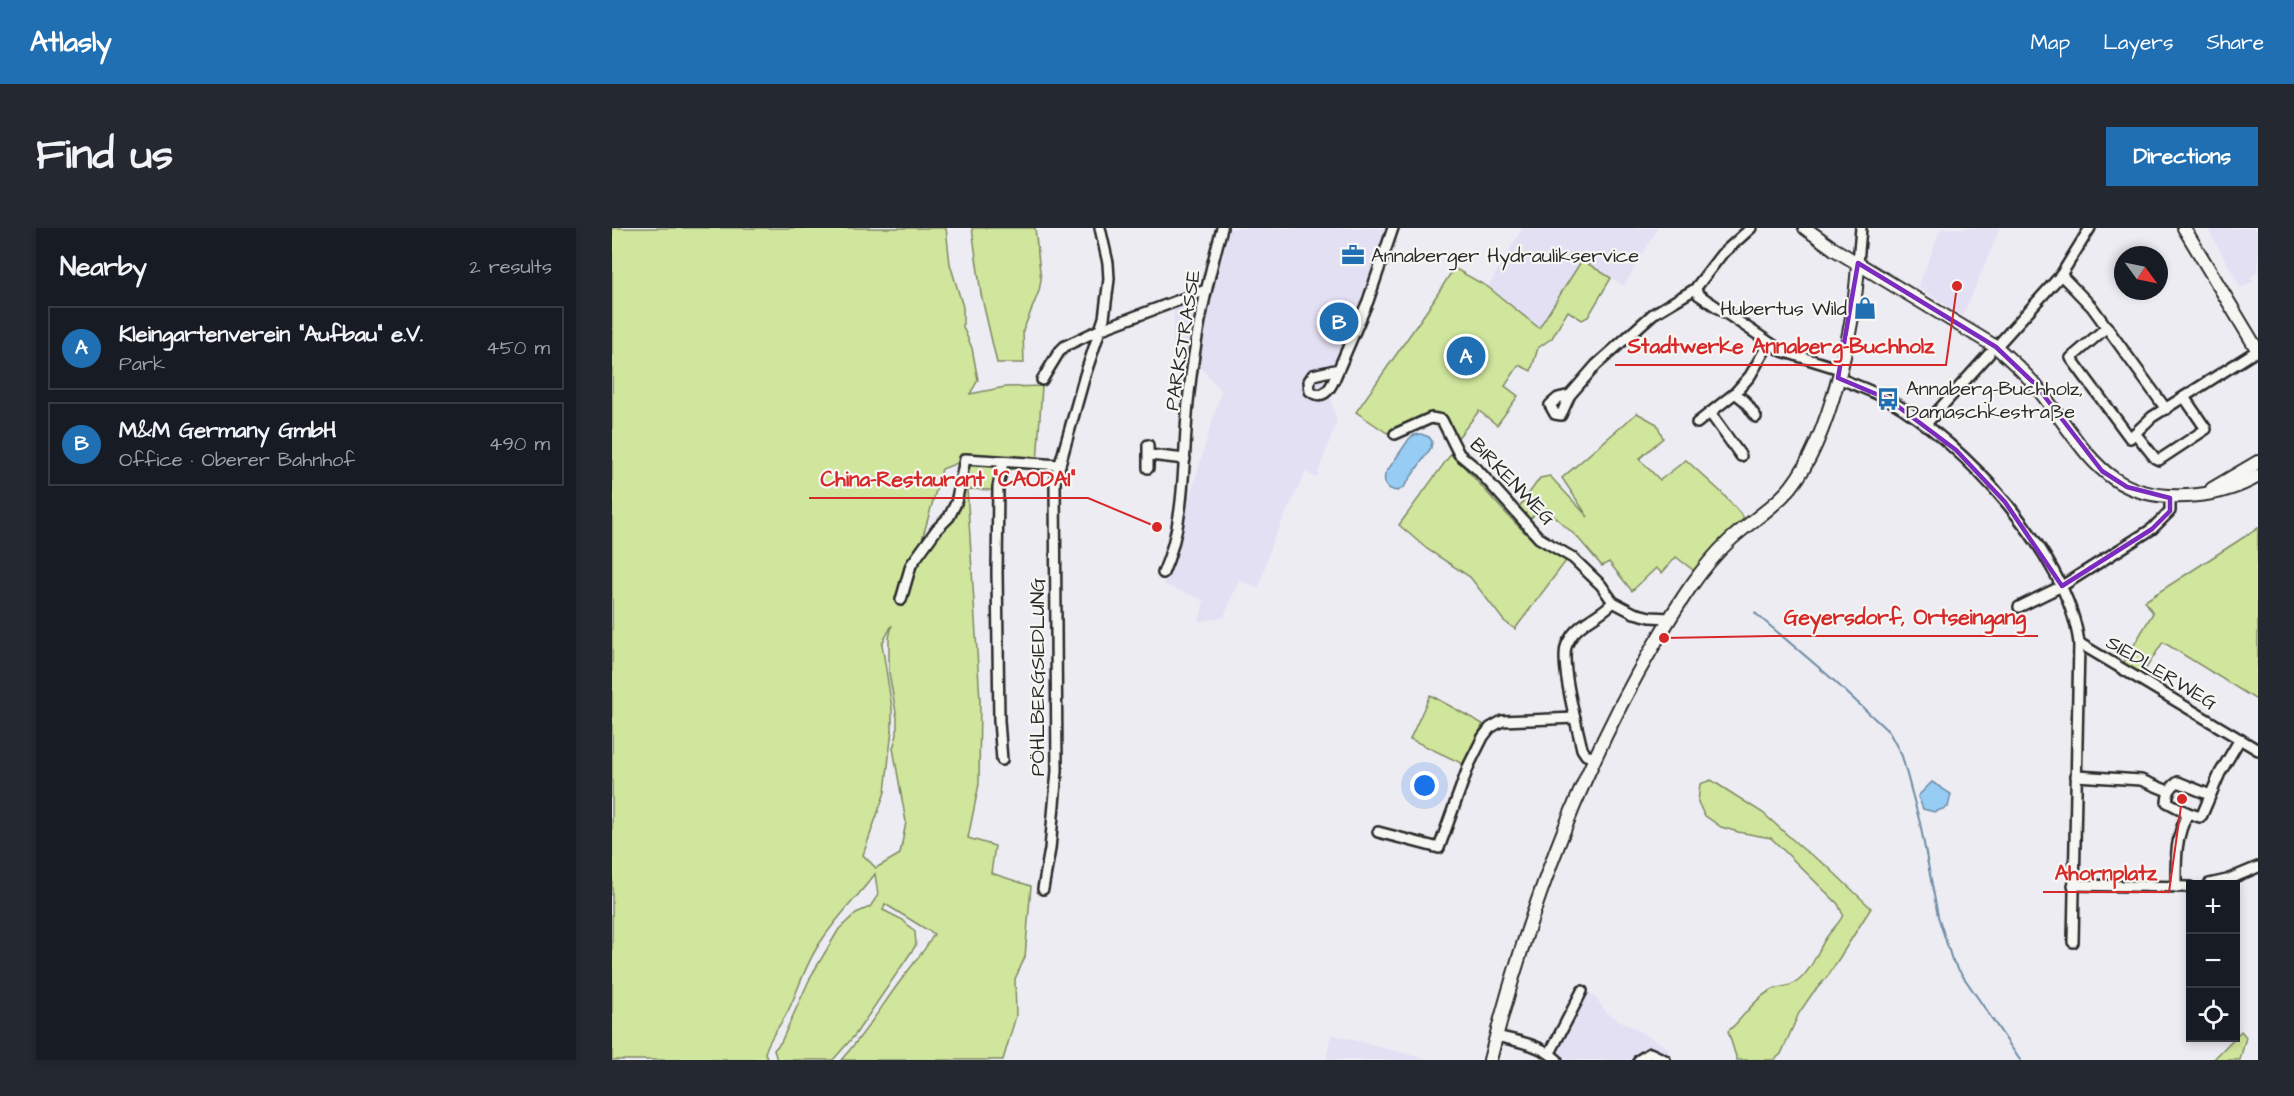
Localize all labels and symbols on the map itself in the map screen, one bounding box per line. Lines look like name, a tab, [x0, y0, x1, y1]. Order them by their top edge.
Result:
office icon: Annaberger Hydraulikservice	[1340, 242, 1366, 268]
place label: Annaberger Hydraulikservice	[1371, 242, 1639, 271]
north arrow	[2114, 246, 2168, 300]
street label: PARKSTRASSE	[1158, 268, 1208, 412]
place label: Hubertus Wild	[1720, 295, 1847, 323]
shop icon: Hubertus Wild	[1852, 295, 1878, 321]
pin: B	[1320, 300, 1358, 344]
callout: Stadtwerke Annaberg-Buchholz	[1615, 326, 1946, 365]
text: Stadtwerke Annaberg-Buchholz	[1627, 332, 1935, 363]
pin: A	[1446, 334, 1486, 378]
place label: Annaberg-Buchholz, Damaschkestraße	[1906, 375, 2083, 426]
bus stop icon: Annaberg-Buchholz, Damaschkestraße	[1875, 386, 1901, 412]
street label: BIRKENWEG	[1463, 432, 1562, 532]
callout: China-Restaurant "CAODAI"	[809, 459, 1088, 498]
text: China-Restaurant "CAODAI"	[820, 465, 1076, 494]
street label: PÖHLBERGSIEDLUNG	[1024, 578, 1052, 776]
callout: Geyersdorf, Ortseingang	[1772, 597, 2038, 636]
text: Geyersdorf, Ortseingang	[1784, 603, 2026, 635]
street label: SIEDLERWEG	[2101, 629, 2222, 717]
your location	[1410, 771, 1439, 800]
callout: Ahornplatz	[2043, 853, 2169, 892]
text: Ahornplatz	[2055, 859, 2158, 889]

